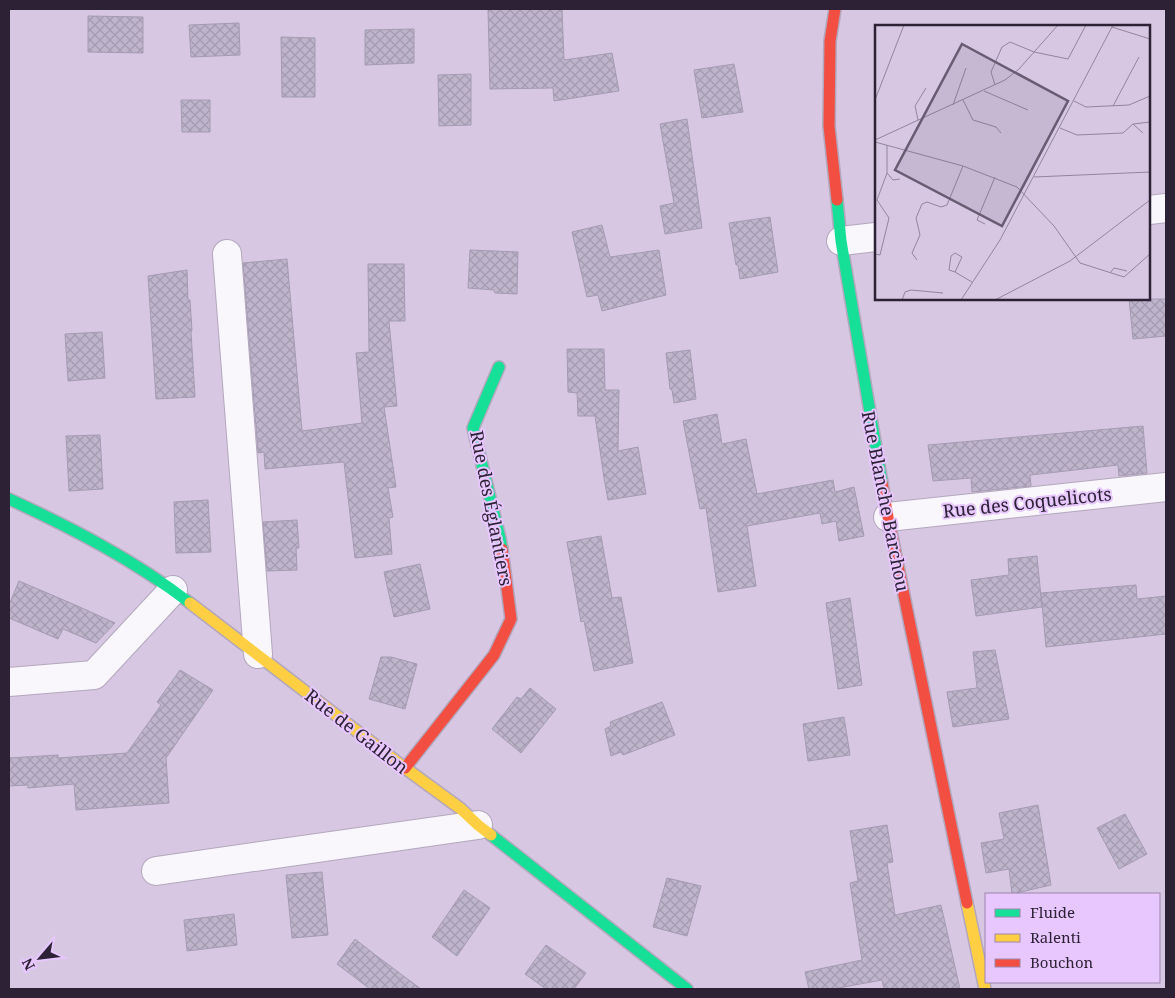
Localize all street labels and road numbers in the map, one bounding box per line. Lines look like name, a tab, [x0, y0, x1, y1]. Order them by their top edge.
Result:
street label: Rue Blanche Barchou	[857, 409, 915, 594]
street label: Rue des Églantiers	[465, 428, 519, 588]
street label: Rue des Coquelicots	[941, 481, 1113, 523]
street label: Rue de Gaillon	[300, 683, 414, 779]

